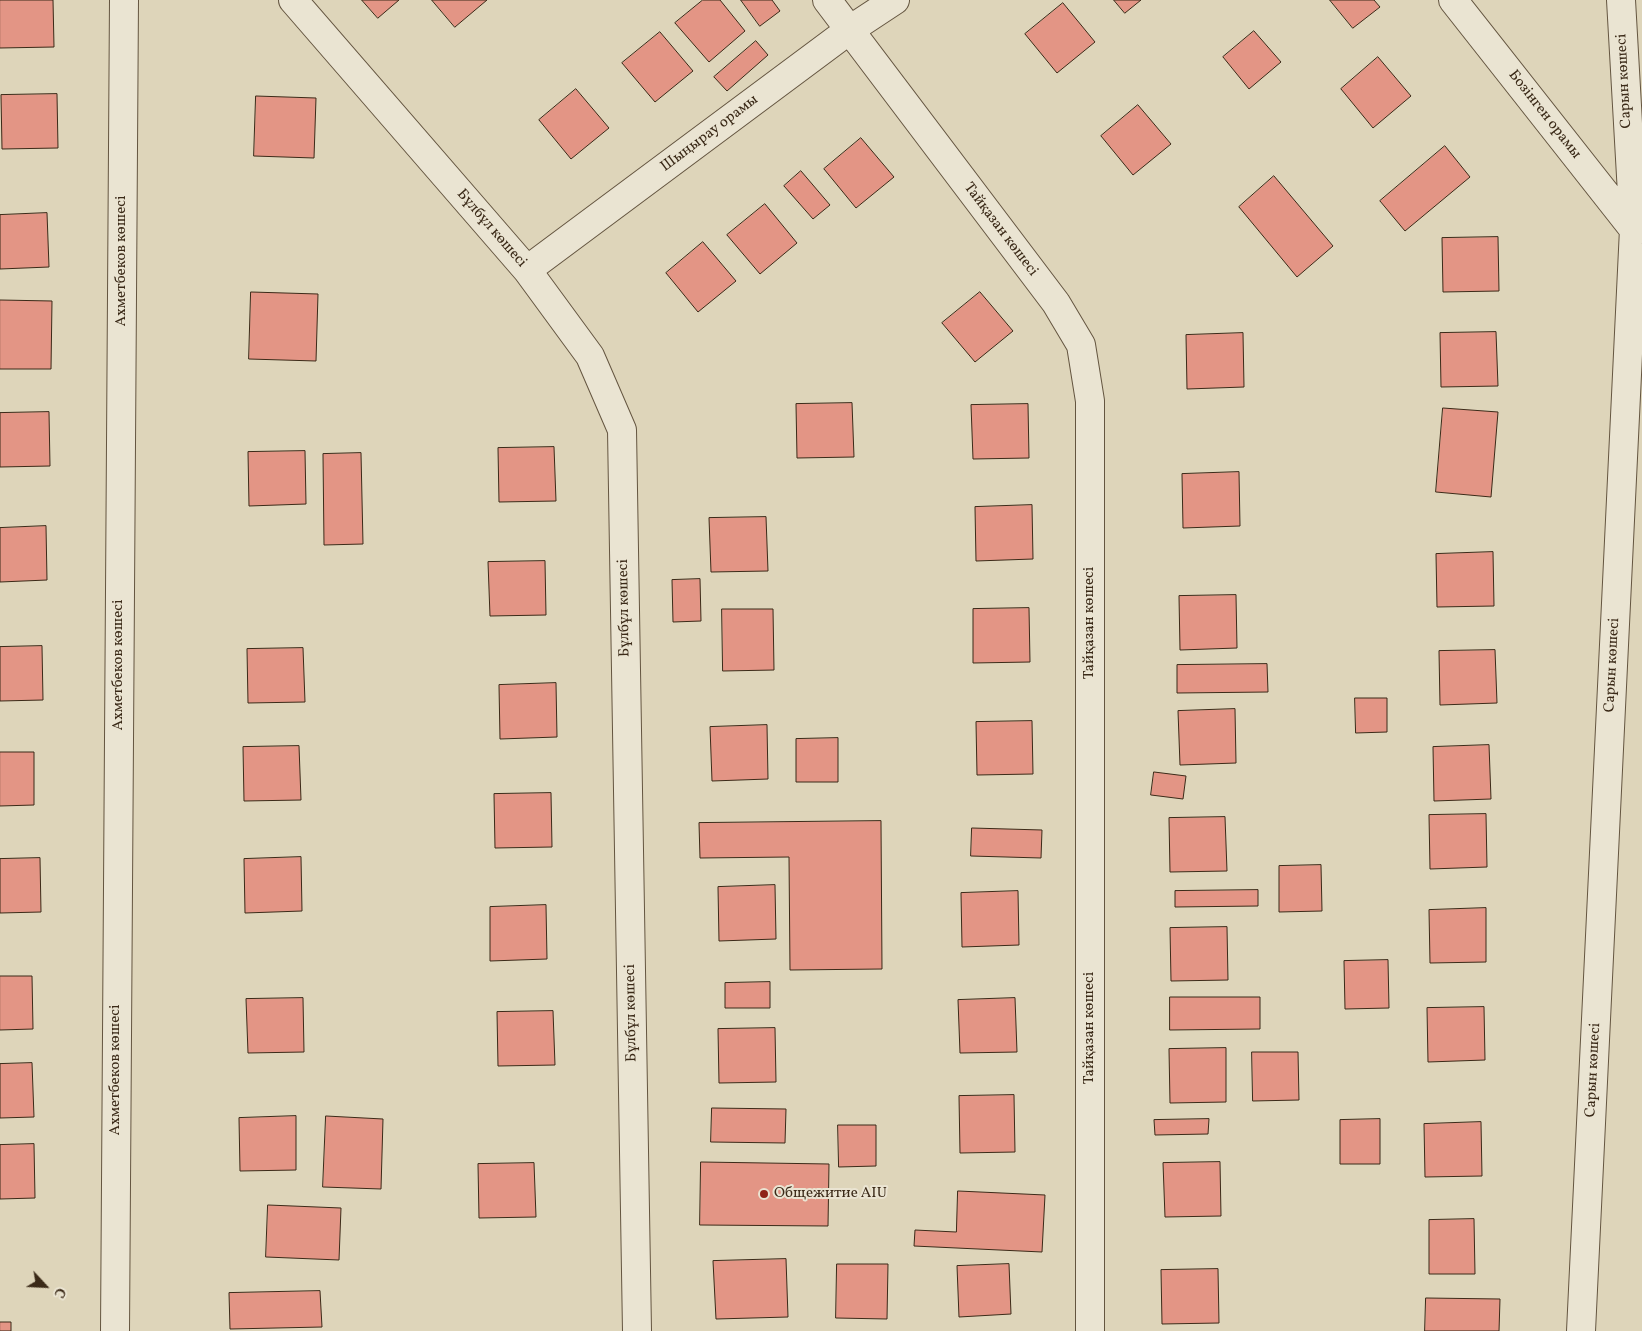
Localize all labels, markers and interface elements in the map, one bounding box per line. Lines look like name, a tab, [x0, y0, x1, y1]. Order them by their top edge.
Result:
street label: Сарын көшесі	[1614, 33, 1636, 129]
street label: Бозінген орамы	[1504, 67, 1584, 163]
street label: Шыңырау орамы	[658, 91, 762, 177]
street label: Тайқазан көшесі	[959, 180, 1041, 280]
street label: Бұлбұл көшесі	[452, 186, 530, 272]
street label: Ахметбеков көшесі	[113, 195, 131, 327]
street label: Бұлбұл көшесі	[615, 559, 635, 657]
street label: Тайқазан көшесі	[1081, 567, 1099, 679]
street label: Ахметбеков көшесі	[110, 599, 128, 731]
street label: Сарын көшесі	[1602, 617, 1624, 713]
street label: Бұлбұл көшесі	[622, 964, 642, 1062]
street label: Тайқазан көшесі	[1081, 972, 1099, 1084]
street label: Ахметбеков көшесі	[107, 1004, 125, 1136]
street label: Сарын көшесі	[1583, 1022, 1605, 1118]
place label: Общежитие AIU	[774, 1185, 887, 1203]
marker: Общежитие AIU	[758, 1188, 770, 1200]
north arrow	[20, 1261, 70, 1311]
text: С	[49, 1284, 70, 1301]

